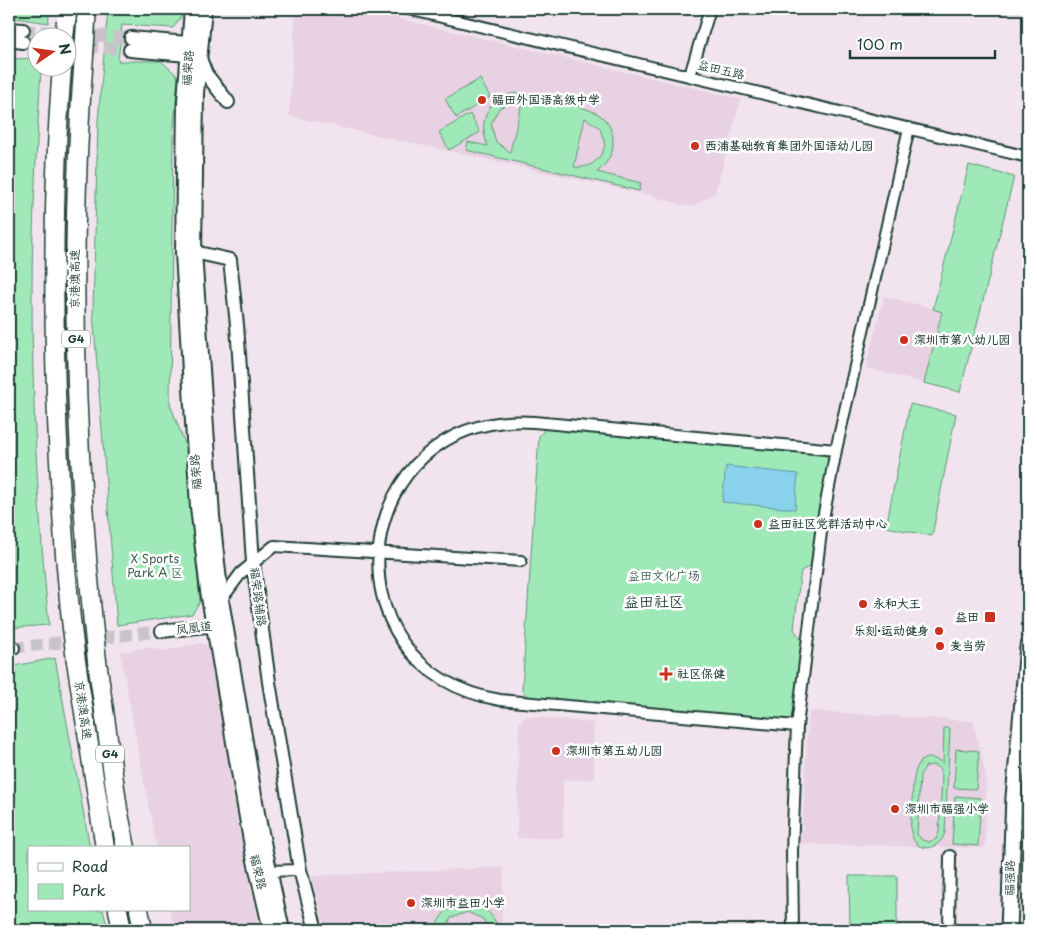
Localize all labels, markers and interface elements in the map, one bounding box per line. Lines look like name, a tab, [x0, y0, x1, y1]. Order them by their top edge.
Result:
north arrow	[28, 28, 78, 78]
scale bar	[850, 28, 994, 60]
text: 100 m	[857, 32, 903, 55]
text: N	[54, 41, 77, 57]
street label: 福荣路	[177, 49, 197, 87]
street label: 益田五路	[696, 55, 747, 83]
place label: 福田外国语高级中学	[492, 90, 600, 108]
marker: 福田外国语高级中学	[476, 94, 488, 106]
place label: 西浦基础教育集团外国语幼儿园	[705, 136, 873, 154]
marker: 西浦基础教育集团外国语幼儿园	[689, 140, 701, 152]
street label: 京港澳高速	[65, 249, 83, 309]
road number: G4	[62, 330, 90, 348]
place label: 深圳市第八幼儿园	[914, 330, 1010, 348]
marker: 深圳市第八幼儿园	[898, 334, 910, 346]
street label: 福荣路	[185, 453, 205, 491]
place label: 益田社区党群活动中心	[768, 514, 888, 532]
marker: 益田社区党群活动中心	[752, 518, 764, 530]
park label: X Sports Park A 区	[127, 549, 183, 581]
street label: 福荣路辅路	[246, 566, 272, 628]
park label: 益田文化广场	[628, 566, 700, 584]
district label: 益田社区	[624, 589, 684, 612]
place label: 永和大王	[873, 594, 921, 612]
marker: 永和大王	[857, 598, 869, 610]
place label: 益田	[955, 607, 979, 625]
marker: 益田	[983, 610, 997, 624]
street label: 凤凰道	[175, 616, 213, 638]
place label: 乐刻·运动健身	[854, 621, 929, 639]
marker: 乐刻·运动健身	[933, 625, 945, 637]
place label: 麦当劳	[950, 636, 986, 654]
marker: 麦当劳	[934, 640, 946, 652]
place label: 社区保健	[677, 664, 726, 682]
marker: 社区保健	[659, 667, 673, 681]
street label: 京港澳高速	[71, 679, 97, 741]
place label: 深圳市第五幼儿园	[566, 741, 662, 759]
marker: 深圳市第五幼儿园	[550, 745, 562, 757]
road number: G4	[96, 746, 124, 762]
place label: 深圳市福强小学	[905, 799, 989, 817]
marker: 深圳市福强小学	[889, 803, 901, 815]
legend	[28, 846, 190, 912]
street label: 福荣路	[246, 852, 272, 891]
text: Road	[72, 854, 108, 877]
street label: 福强路	[1000, 860, 1018, 896]
text: Park	[72, 878, 106, 901]
place label: 深圳市益田小学	[421, 893, 505, 911]
marker: 深圳市益田小学	[405, 897, 417, 909]

